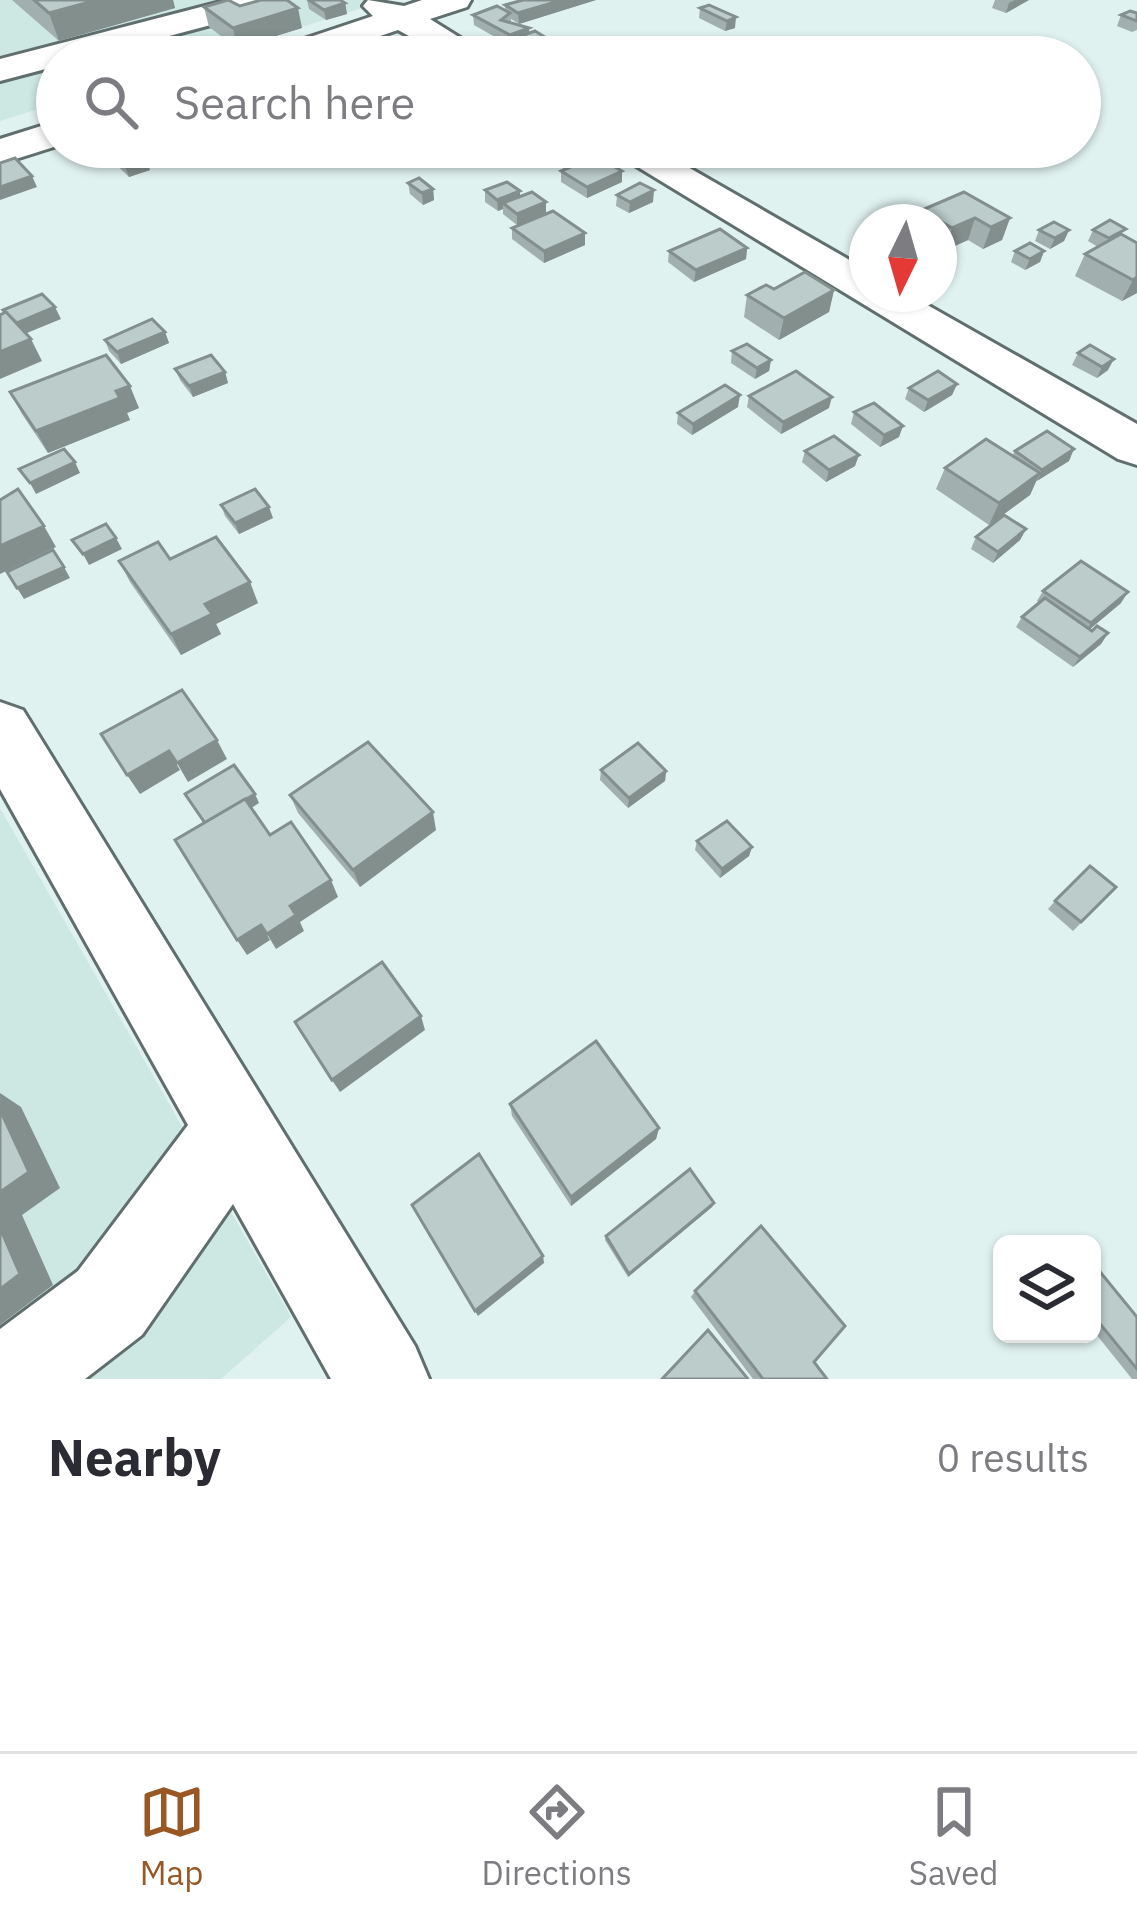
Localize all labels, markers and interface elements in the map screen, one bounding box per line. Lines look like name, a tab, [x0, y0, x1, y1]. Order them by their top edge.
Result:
search box	[36, 36, 1101, 168]
icon: search	[78, 69, 144, 135]
text: Search here	[174, 73, 415, 131]
north arrow	[849, 204, 957, 312]
map controls	[993, 1235, 1101, 1343]
button: layers	[993, 1235, 1101, 1343]
text: Nearby	[48, 1424, 221, 1490]
text: 0 results	[937, 1432, 1089, 1483]
tab: Map	[139, 1779, 205, 1894]
tab: Directions	[482, 1779, 632, 1894]
tab: Saved	[909, 1779, 998, 1894]

